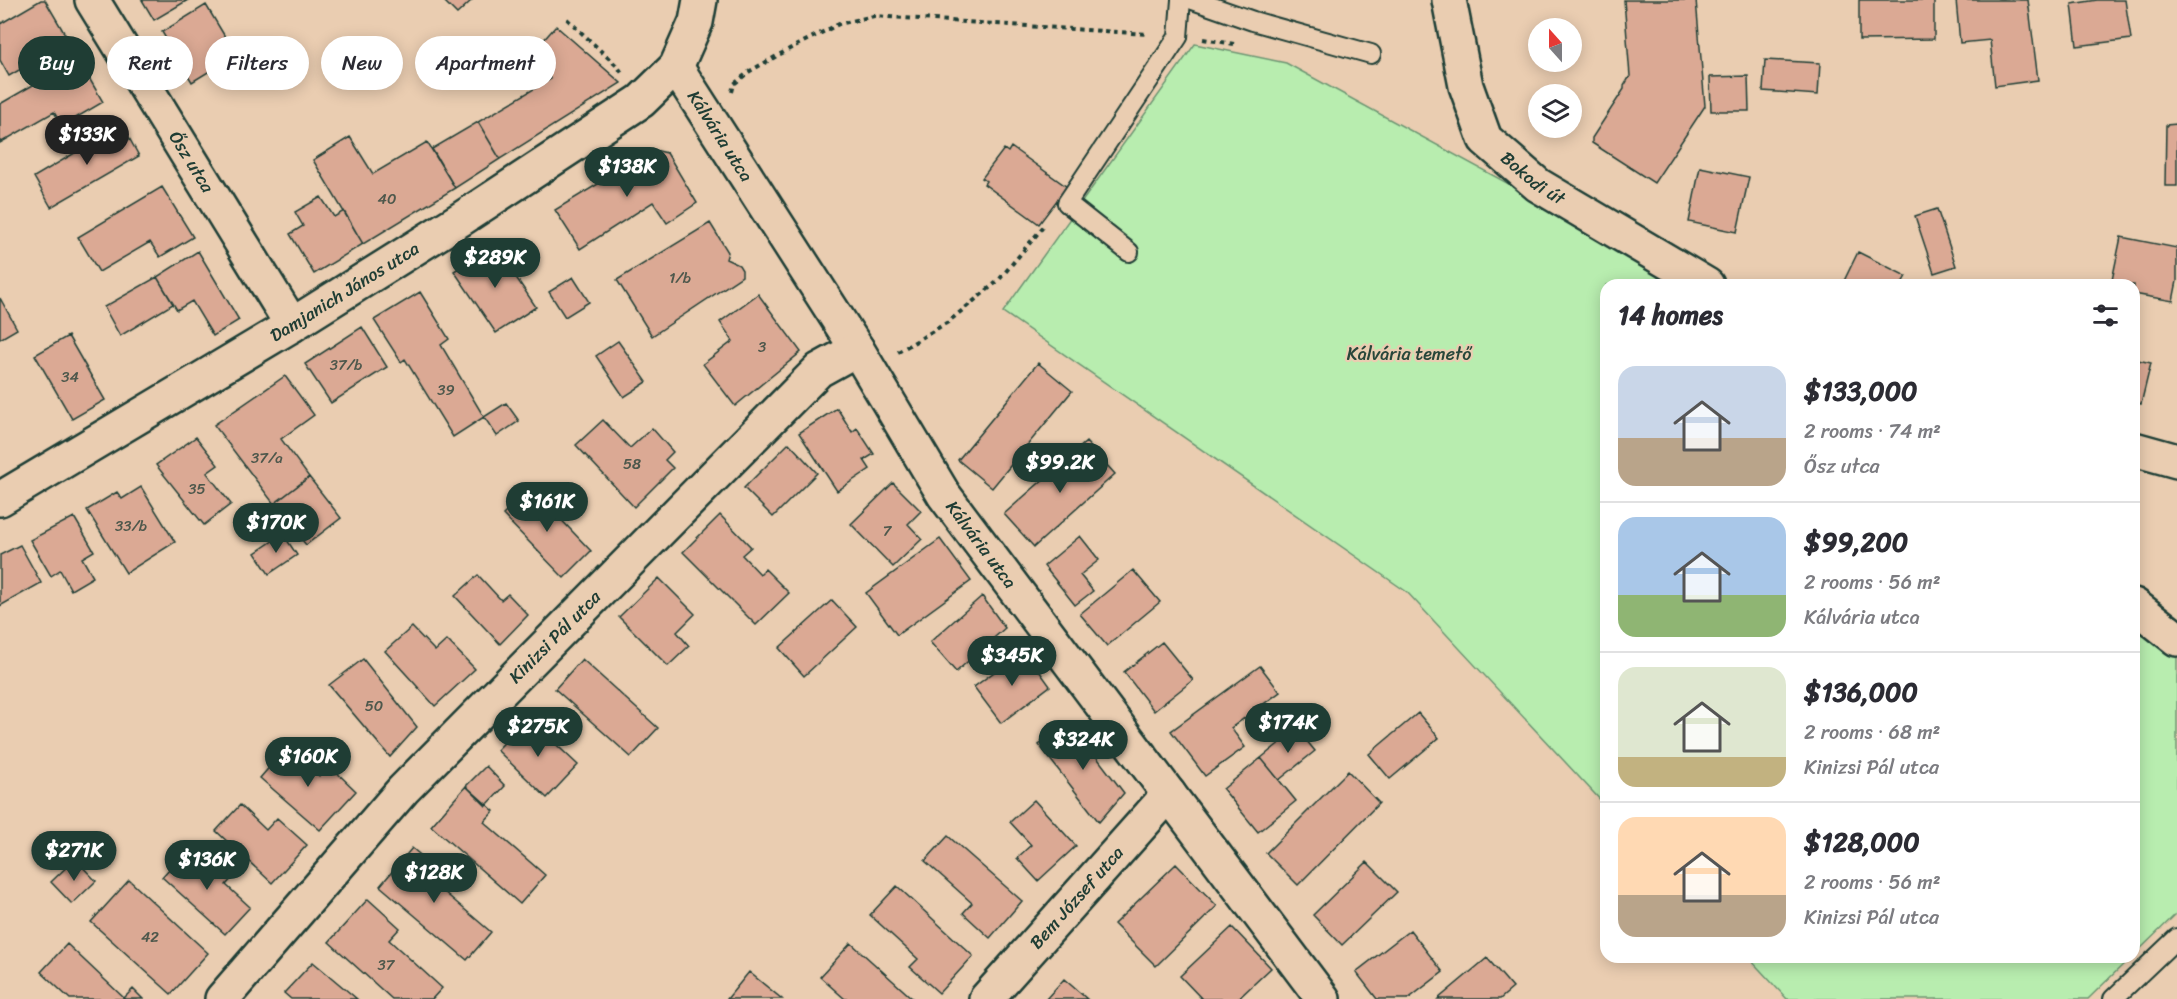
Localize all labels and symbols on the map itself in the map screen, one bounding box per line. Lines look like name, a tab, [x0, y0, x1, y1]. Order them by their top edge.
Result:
north arrow	[1528, 18, 1582, 72]
street label: Kálvária utca	[679, 84, 762, 189]
pin: $133K	[45, 115, 129, 166]
street label: Ősz utca	[160, 124, 224, 200]
street label: Bokodi út	[1493, 143, 1572, 214]
pin: $138K	[585, 147, 669, 198]
house number: 40	[378, 186, 396, 212]
street label: Damjanich János utca	[264, 233, 426, 351]
pin: $289K	[453, 238, 537, 289]
house number: 1/b	[669, 265, 691, 291]
house number: 3	[758, 334, 766, 360]
park label: Kálvária temető	[1347, 338, 1473, 370]
house number: 37/b	[330, 352, 362, 378]
house number: 34	[61, 364, 79, 390]
house number: 39	[437, 377, 455, 403]
pin: $99.2K	[1011, 443, 1109, 494]
house number: 37/a	[251, 445, 283, 471]
house number: 58	[623, 451, 641, 477]
house number: 35	[188, 476, 206, 502]
pin: $161K	[505, 482, 589, 533]
street label: Kálvária utca	[937, 493, 1025, 596]
pin: $170K	[234, 503, 318, 554]
house number: 33/b	[115, 513, 147, 539]
house number: 7	[883, 518, 893, 544]
street label: Kinizsi Pál utca	[501, 582, 609, 691]
pin: $345K	[970, 636, 1054, 687]
house number: 50	[365, 693, 383, 719]
pin: $174K	[1246, 703, 1330, 754]
pin: $275K	[496, 707, 580, 758]
pin: $324K	[1041, 720, 1125, 771]
pin: $160K	[266, 737, 350, 788]
pin: $271K	[32, 831, 116, 882]
street label: Bem József utca	[1021, 838, 1132, 957]
pin: $136K	[165, 840, 249, 891]
pin: $128K	[392, 853, 476, 904]
house number: 42	[141, 924, 159, 950]
house number: 37	[378, 952, 396, 978]

